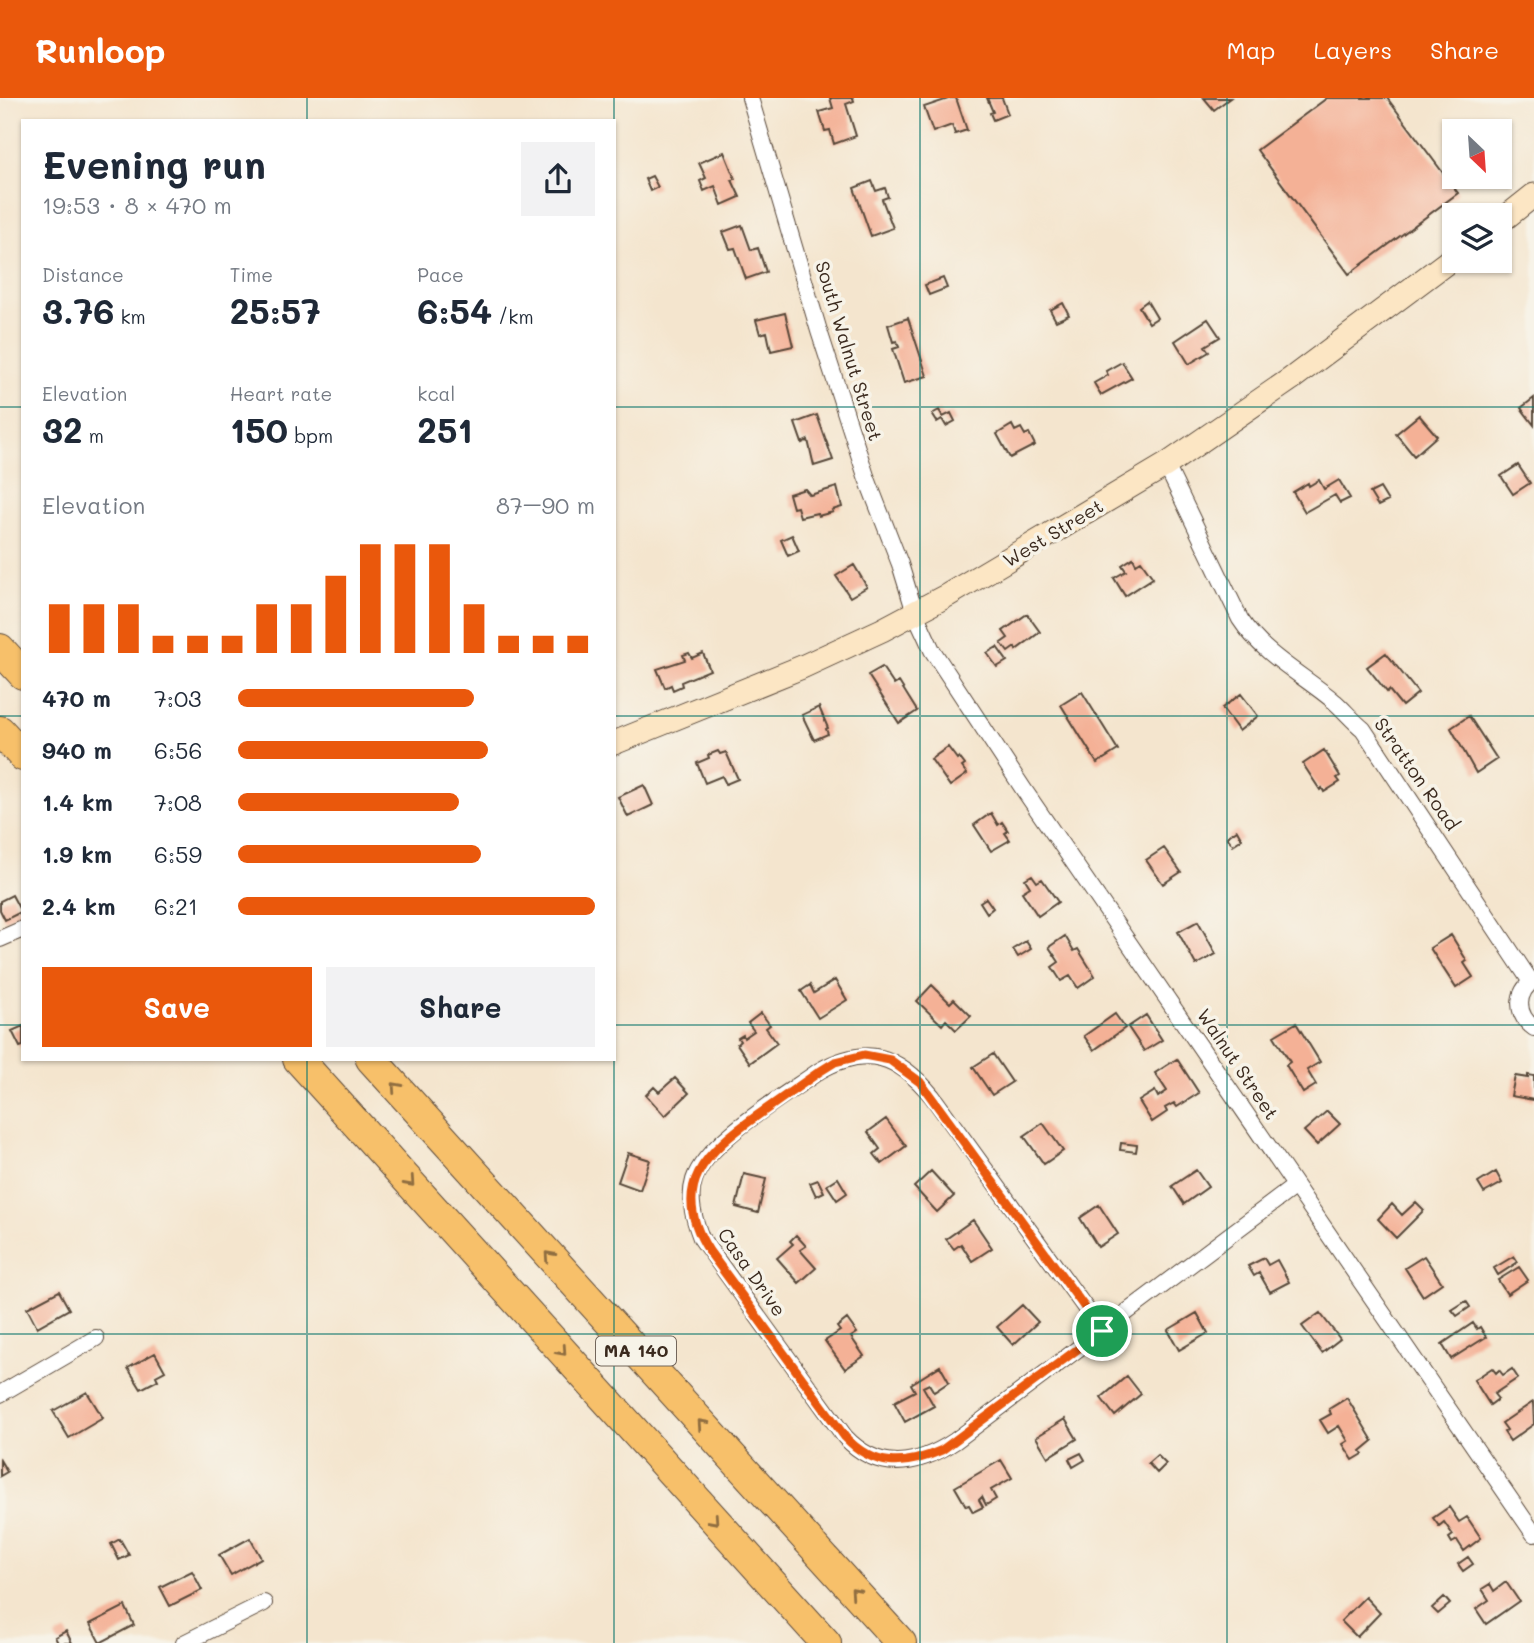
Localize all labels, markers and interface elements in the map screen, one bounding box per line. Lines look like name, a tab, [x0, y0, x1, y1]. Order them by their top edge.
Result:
text: Runloop	[35, 28, 165, 71]
text: Map	[1227, 34, 1275, 65]
text: Layers	[1313, 34, 1392, 65]
text: Share	[1430, 34, 1499, 65]
north arrow	[1442, 119, 1512, 189]
map controls	[1442, 119, 1512, 273]
text: Evening run	[42, 139, 266, 189]
button: share	[521, 142, 595, 216]
text: 19:53 · 8 × 470 m	[42, 190, 232, 220]
button: layers	[1442, 203, 1512, 273]
street label: South Walnut Street	[810, 258, 889, 444]
text: Distance	[42, 262, 124, 287]
text: Time	[230, 262, 273, 287]
text: Pace	[417, 262, 464, 287]
text: 3.76	[42, 287, 114, 333]
text: 25:57	[230, 287, 321, 333]
text: 6:54	[417, 287, 492, 333]
text: km	[114, 304, 146, 329]
text: /km	[492, 304, 534, 329]
text: Elevation	[42, 381, 127, 406]
text: Heart rate	[230, 381, 332, 406]
text: kcal	[417, 381, 455, 406]
text: 32	[42, 406, 83, 452]
text: 150	[230, 406, 288, 452]
text: 251	[417, 406, 473, 452]
text: m	[83, 423, 104, 448]
text: bpm	[288, 423, 333, 448]
text: Elevation	[42, 490, 145, 520]
text: 87–90 m	[496, 490, 595, 520]
street label: West Street	[998, 493, 1107, 572]
text: 470 m	[42, 683, 111, 713]
text: 7:03	[154, 683, 202, 713]
street label: Stratton Road	[1369, 712, 1466, 835]
text: 940 m	[42, 735, 112, 765]
text: 6:56	[154, 735, 202, 765]
text: 1.4 km	[42, 787, 113, 817]
text: 7:08	[154, 787, 202, 817]
text: 1.9 km	[42, 839, 112, 869]
text: 6:59	[154, 839, 202, 869]
text: 2.4 km	[42, 891, 115, 921]
text: 6:21	[154, 891, 198, 921]
button: Save	[42, 967, 312, 1047]
button: Share	[326, 967, 595, 1047]
street label: Walnut Street	[1192, 1003, 1285, 1124]
one-way arrow	[392, 1083, 404, 1096]
one-way arrow	[401, 1174, 414, 1187]
street label: Casa Drive	[713, 1222, 792, 1321]
one-way arrow	[545, 1251, 557, 1264]
pin	[1072, 1301, 1132, 1361]
icon: arrive	[1083, 1312, 1121, 1350]
road number: MA 140	[596, 1336, 676, 1366]
one-way arrow	[554, 1342, 566, 1355]
one-way arrow	[698, 1419, 711, 1432]
one-way arrow	[706, 1512, 718, 1525]
one-way arrow	[851, 1588, 864, 1601]

